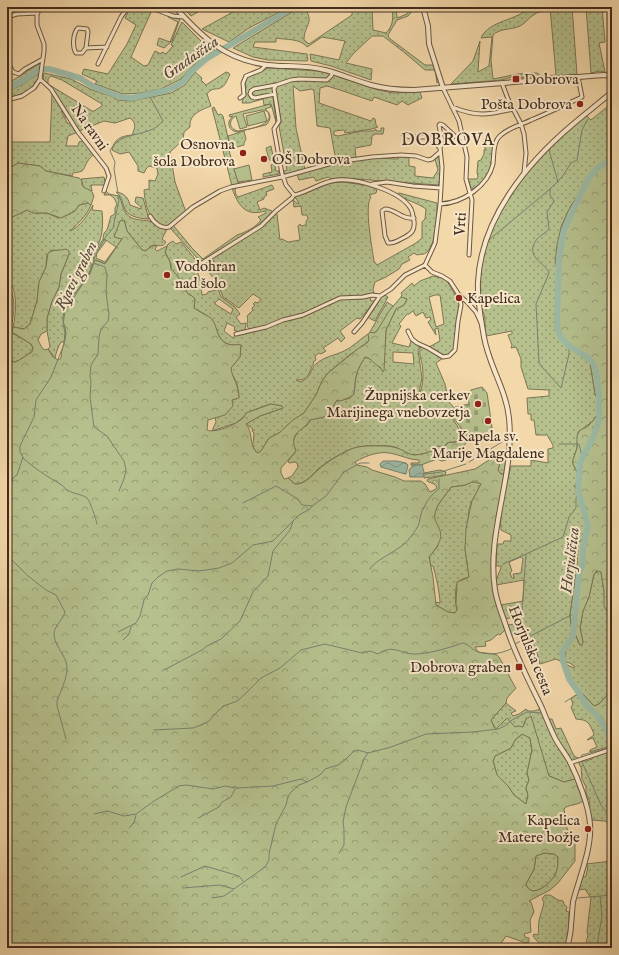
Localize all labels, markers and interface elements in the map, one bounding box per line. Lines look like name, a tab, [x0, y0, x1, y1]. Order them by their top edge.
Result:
water label: Gradaščica	[159, 32, 223, 85]
place label: Dobrova	[524, 70, 579, 89]
marker: Dobrova	[511, 74, 521, 84]
place label: Pošta Dobrova	[481, 95, 573, 114]
marker: Pošta Dobrova	[575, 99, 585, 109]
street label: Na ravni	[67, 100, 113, 154]
district label: DOBROVA	[401, 130, 495, 151]
place label: Osnovna šola Dobrova	[153, 135, 236, 171]
marker: Osnovna šola Dobrova	[238, 148, 248, 158]
place label: OŠ Dobrova	[272, 150, 351, 169]
marker: OŠ Dobrova	[259, 154, 269, 164]
street label: Vrti	[450, 212, 471, 237]
water label: Rjavi graben	[51, 238, 103, 314]
place label: Vodohran nad šolo	[174, 257, 236, 293]
marker: Vodohran nad šolo	[162, 270, 172, 280]
place label: Kapelica	[467, 289, 521, 308]
marker: Kapelica	[454, 293, 464, 303]
place label: Župnijska cerkev Marijinega vnebovzetja	[326, 386, 471, 422]
marker: Župnijska cerkev Marijinega vnebovzetja	[473, 399, 483, 409]
marker: Kapela sv. Marije Magdalene	[483, 416, 493, 426]
place label: Kapela sv. Marije Magdalene	[432, 427, 544, 463]
water label: Horjulščica	[557, 526, 585, 595]
street label: Horjulska cesta	[504, 603, 557, 698]
place label: Dobrova graben	[410, 658, 511, 677]
marker: Dobrova graben	[514, 662, 524, 672]
place label: Kapelica Matere božje	[498, 811, 581, 847]
marker: Kapelica Matere božje	[583, 824, 593, 834]

